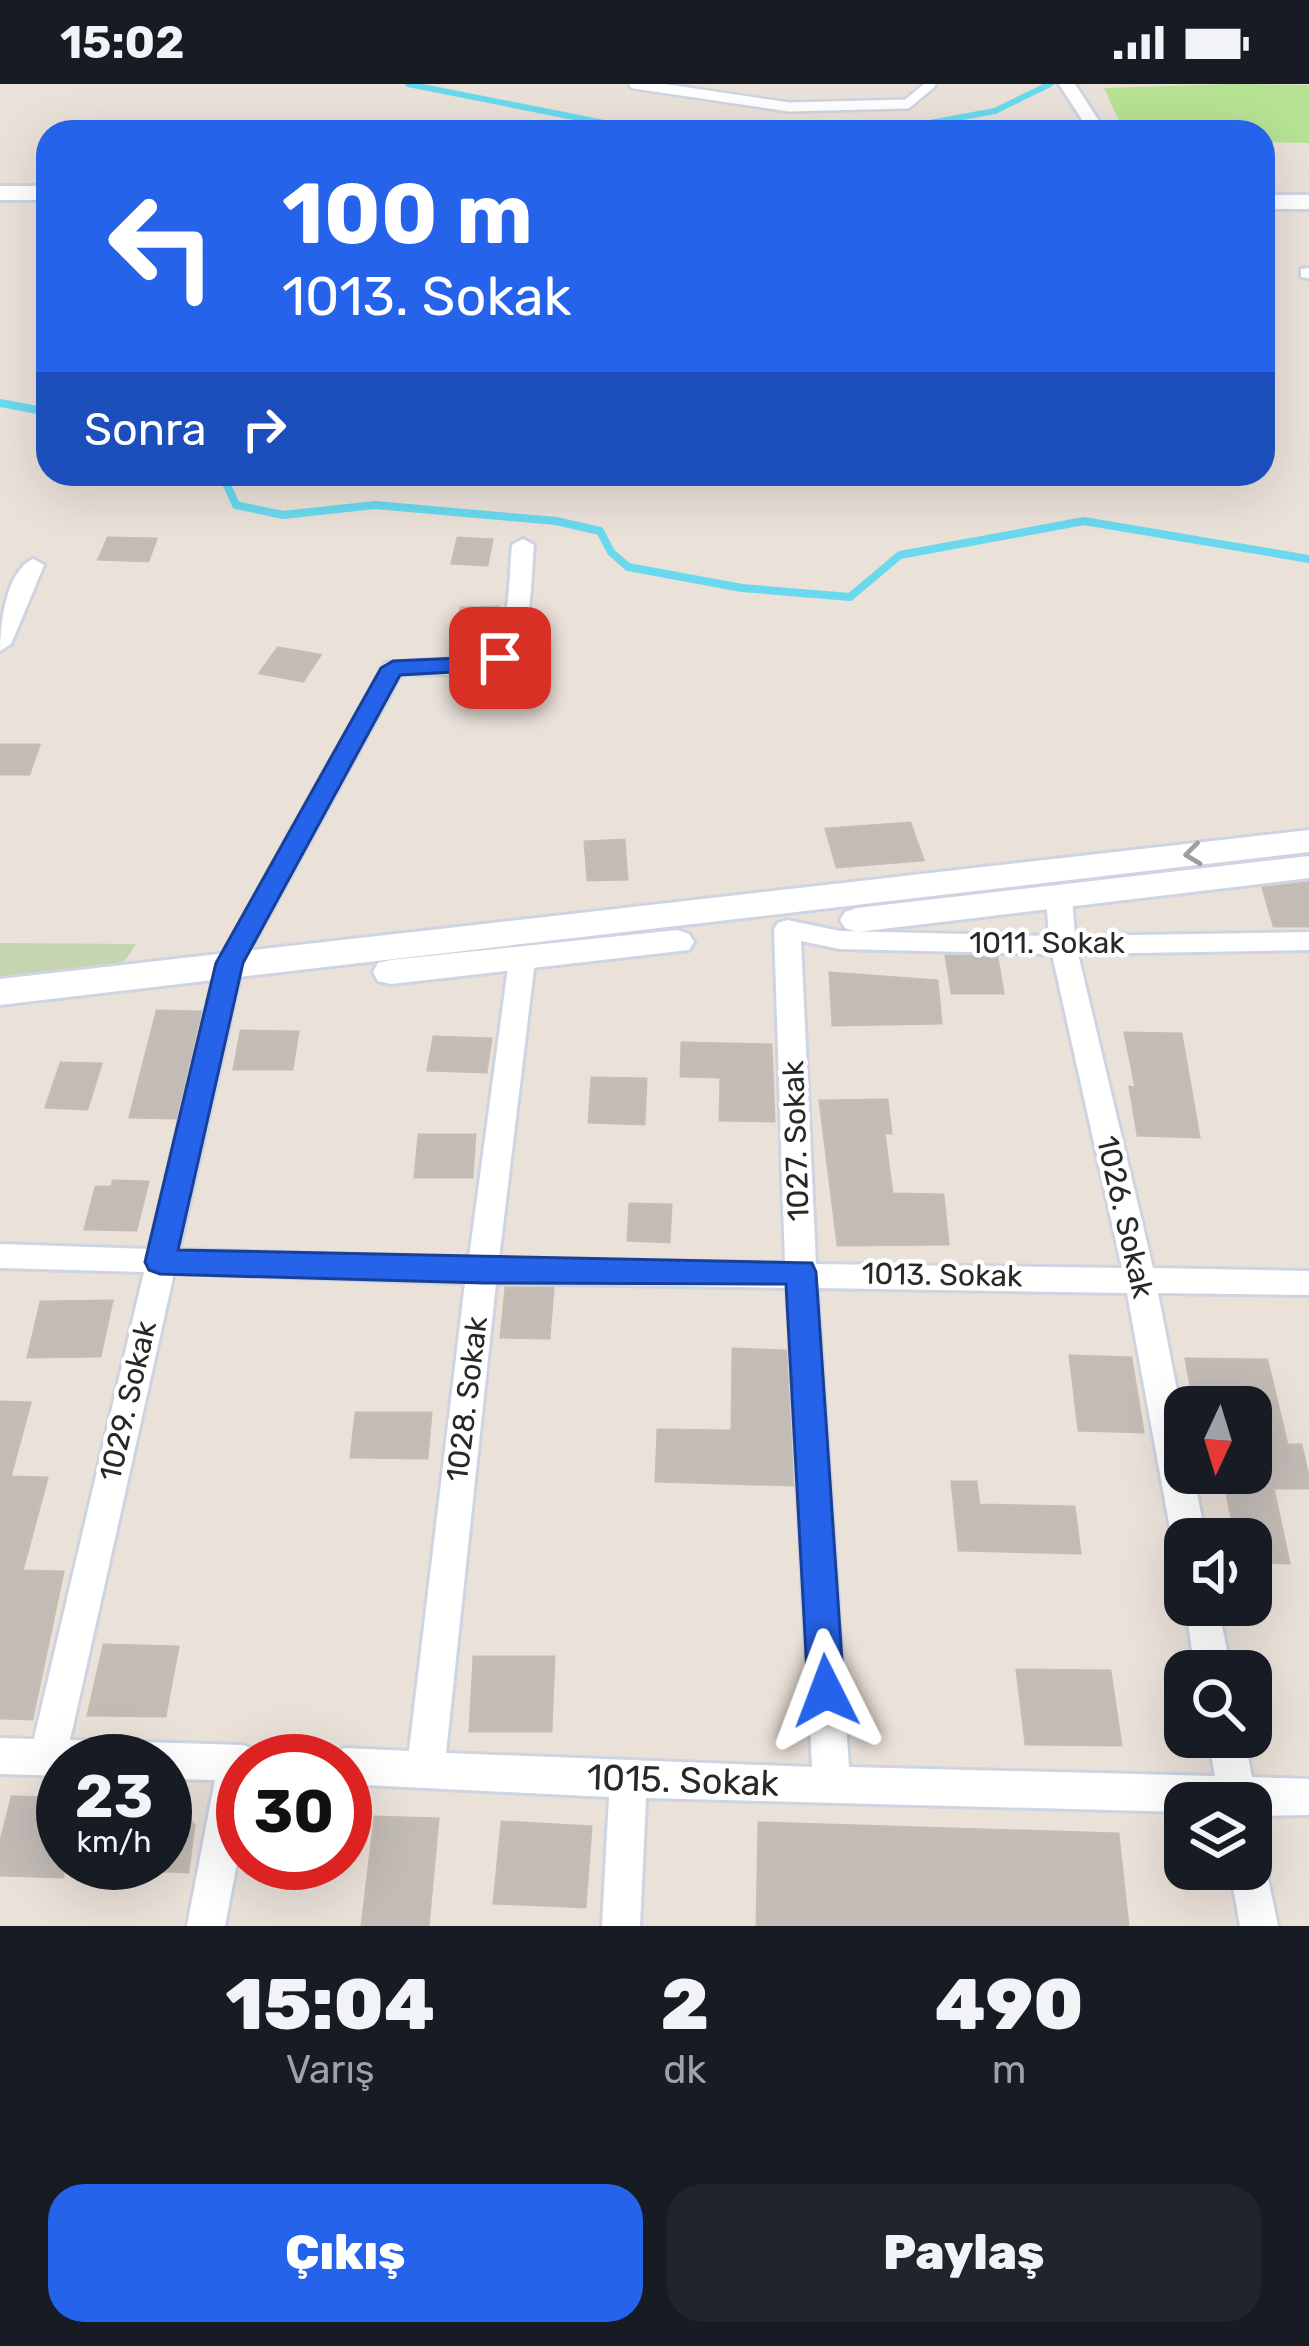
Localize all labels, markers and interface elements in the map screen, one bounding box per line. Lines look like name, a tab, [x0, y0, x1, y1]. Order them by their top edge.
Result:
text: 15:02	[60, 16, 184, 69]
text: 100 m	[282, 164, 533, 264]
icon: left	[84, 168, 240, 324]
text: 1013. Sokak	[282, 265, 571, 329]
icon: right	[231, 396, 297, 462]
text: Sonra	[84, 403, 207, 456]
pin	[449, 607, 551, 709]
icon: arrive	[467, 625, 533, 691]
one-way arrow	[1183, 841, 1203, 867]
street label: 1011. Sokak	[969, 925, 1125, 961]
street label: 1027. Sokak	[775, 1059, 817, 1222]
street label: 1026. Sokak	[1089, 1132, 1161, 1302]
street label: 1013. Sokak	[861, 1256, 1023, 1294]
street label: 1028. Sokak	[439, 1314, 495, 1484]
street label: 1029. Sokak	[92, 1317, 164, 1485]
north arrow	[1164, 1386, 1272, 1494]
map controls	[1164, 1386, 1272, 1890]
button: sound	[1164, 1518, 1272, 1626]
position arrow	[763, 1628, 889, 1754]
button: search	[1164, 1650, 1272, 1758]
speed limit sign: 30	[216, 1734, 372, 1890]
street label: 1015. Sokak	[586, 1755, 780, 1805]
text: 23	[75, 1761, 153, 1832]
button: layers	[1164, 1782, 1272, 1890]
text: km/h	[77, 1824, 151, 1860]
text: 15:04	[225, 1962, 435, 2047]
text: 2	[660, 1962, 709, 2047]
text: 490	[935, 1962, 1084, 2047]
text: Varış	[286, 2047, 375, 2093]
text: dk	[663, 2047, 706, 2093]
text: m	[992, 2047, 1026, 2093]
button: Çıkış	[48, 2184, 643, 2322]
button: Paylaş	[667, 2184, 1261, 2322]

